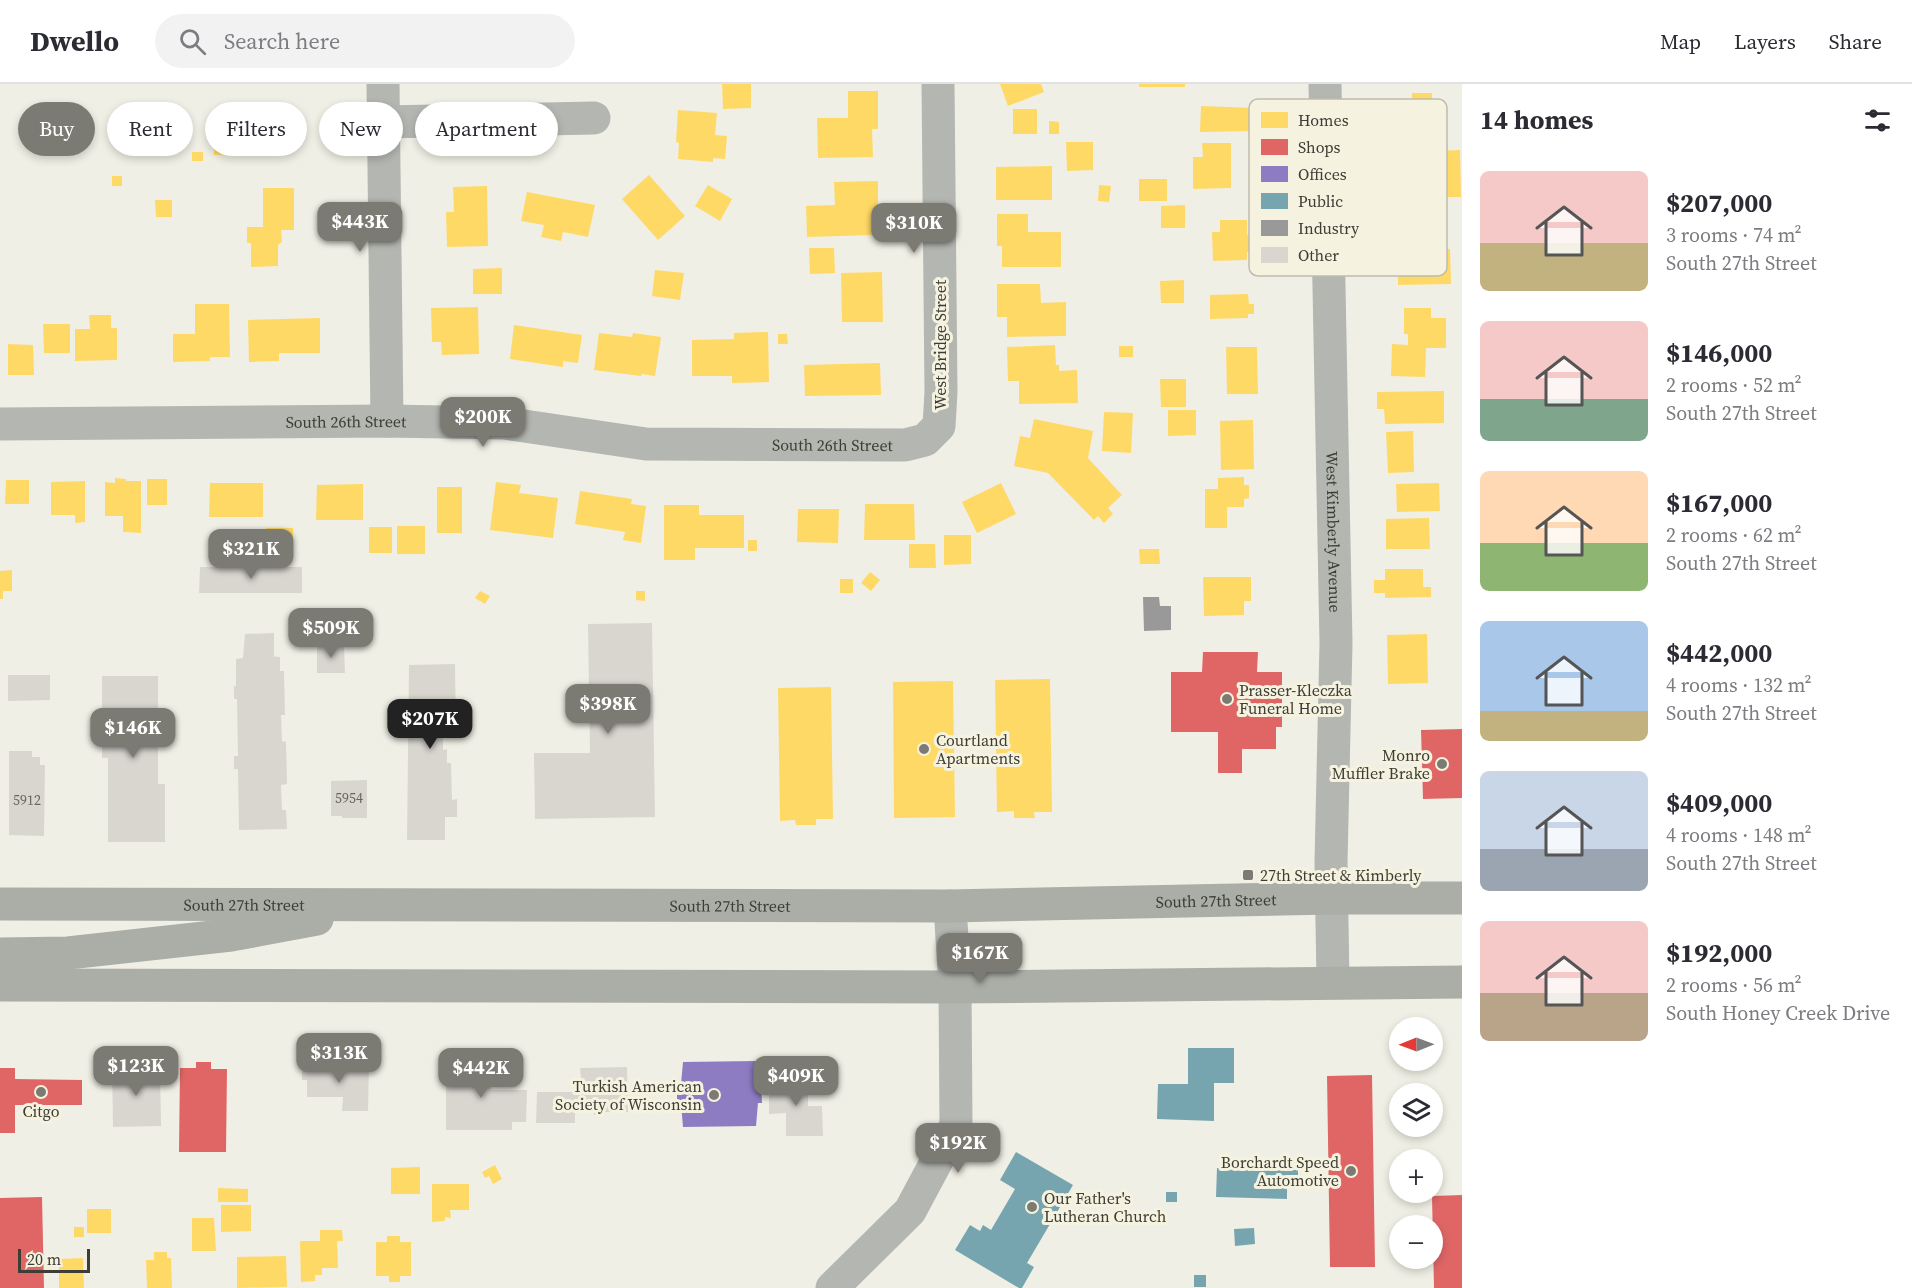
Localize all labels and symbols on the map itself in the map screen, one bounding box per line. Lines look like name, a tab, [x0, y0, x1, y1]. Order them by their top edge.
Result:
legend	[1249, 99, 1447, 276]
text: Homes	[1298, 109, 1349, 131]
text: Shops	[1298, 136, 1341, 158]
text: Offices	[1298, 163, 1347, 185]
text: Public	[1298, 190, 1343, 212]
pin: $443K	[318, 202, 402, 253]
pin: $310K	[872, 203, 956, 254]
text: Industry	[1298, 217, 1360, 239]
text: Other	[1298, 244, 1339, 266]
street label: West Bridge Street	[929, 279, 951, 410]
pin: $200K	[441, 397, 525, 448]
street label: South 26th Street	[286, 410, 407, 433]
street label: South 26th Street	[772, 433, 894, 456]
street label: West Kimberly Avenue	[1321, 451, 1346, 613]
pin: $321K	[209, 529, 293, 580]
pin: $509K	[289, 608, 373, 659]
place label: Prasser-Kleczka Funeral Home	[1239, 679, 1353, 719]
pin: $398K	[566, 684, 650, 735]
marker: Prasser-Kleczka Funeral Home	[1220, 692, 1234, 706]
pin: $207K	[388, 699, 472, 750]
pin: $146K	[91, 708, 175, 759]
place label: Courtland Apartments	[936, 729, 1020, 769]
marker: Courtland Apartments	[917, 742, 931, 756]
place label: Monro Muffler Brake	[1332, 744, 1430, 784]
marker: Monro Muffler Brake	[1435, 757, 1449, 771]
house number: 5954	[335, 788, 363, 808]
house number: 5912	[13, 790, 41, 810]
place label: 27th Street & Kimberly	[1260, 864, 1422, 886]
marker: 27th Street & Kimberly	[1241, 868, 1255, 882]
street label: South 27th Street	[1155, 888, 1277, 913]
street label: South 27th Street	[184, 893, 305, 916]
street label: South 27th Street	[670, 894, 791, 917]
pin: $167K	[938, 933, 1022, 984]
north arrow	[1389, 1017, 1443, 1071]
pin: $313K	[297, 1033, 381, 1084]
pin: $123K	[94, 1046, 178, 1097]
pin: $442K	[439, 1048, 523, 1099]
pin: $409K	[754, 1056, 838, 1107]
place label: Turkish American Society of Wisconsin	[555, 1075, 702, 1115]
marker: Citgo	[34, 1085, 48, 1099]
marker: Turkish American Society of Wisconsin	[707, 1088, 721, 1102]
place label: Citgo	[23, 1100, 60, 1122]
pin: $192K	[916, 1123, 1000, 1174]
place label: Borchardt Speed Automotive	[1221, 1151, 1339, 1191]
marker: Borchardt Speed Automotive	[1344, 1164, 1358, 1178]
place label: Our Father's Lutheran Church	[1044, 1187, 1167, 1227]
marker: Our Father's Lutheran Church	[1025, 1200, 1039, 1214]
scale bar	[18, 1246, 90, 1274]

